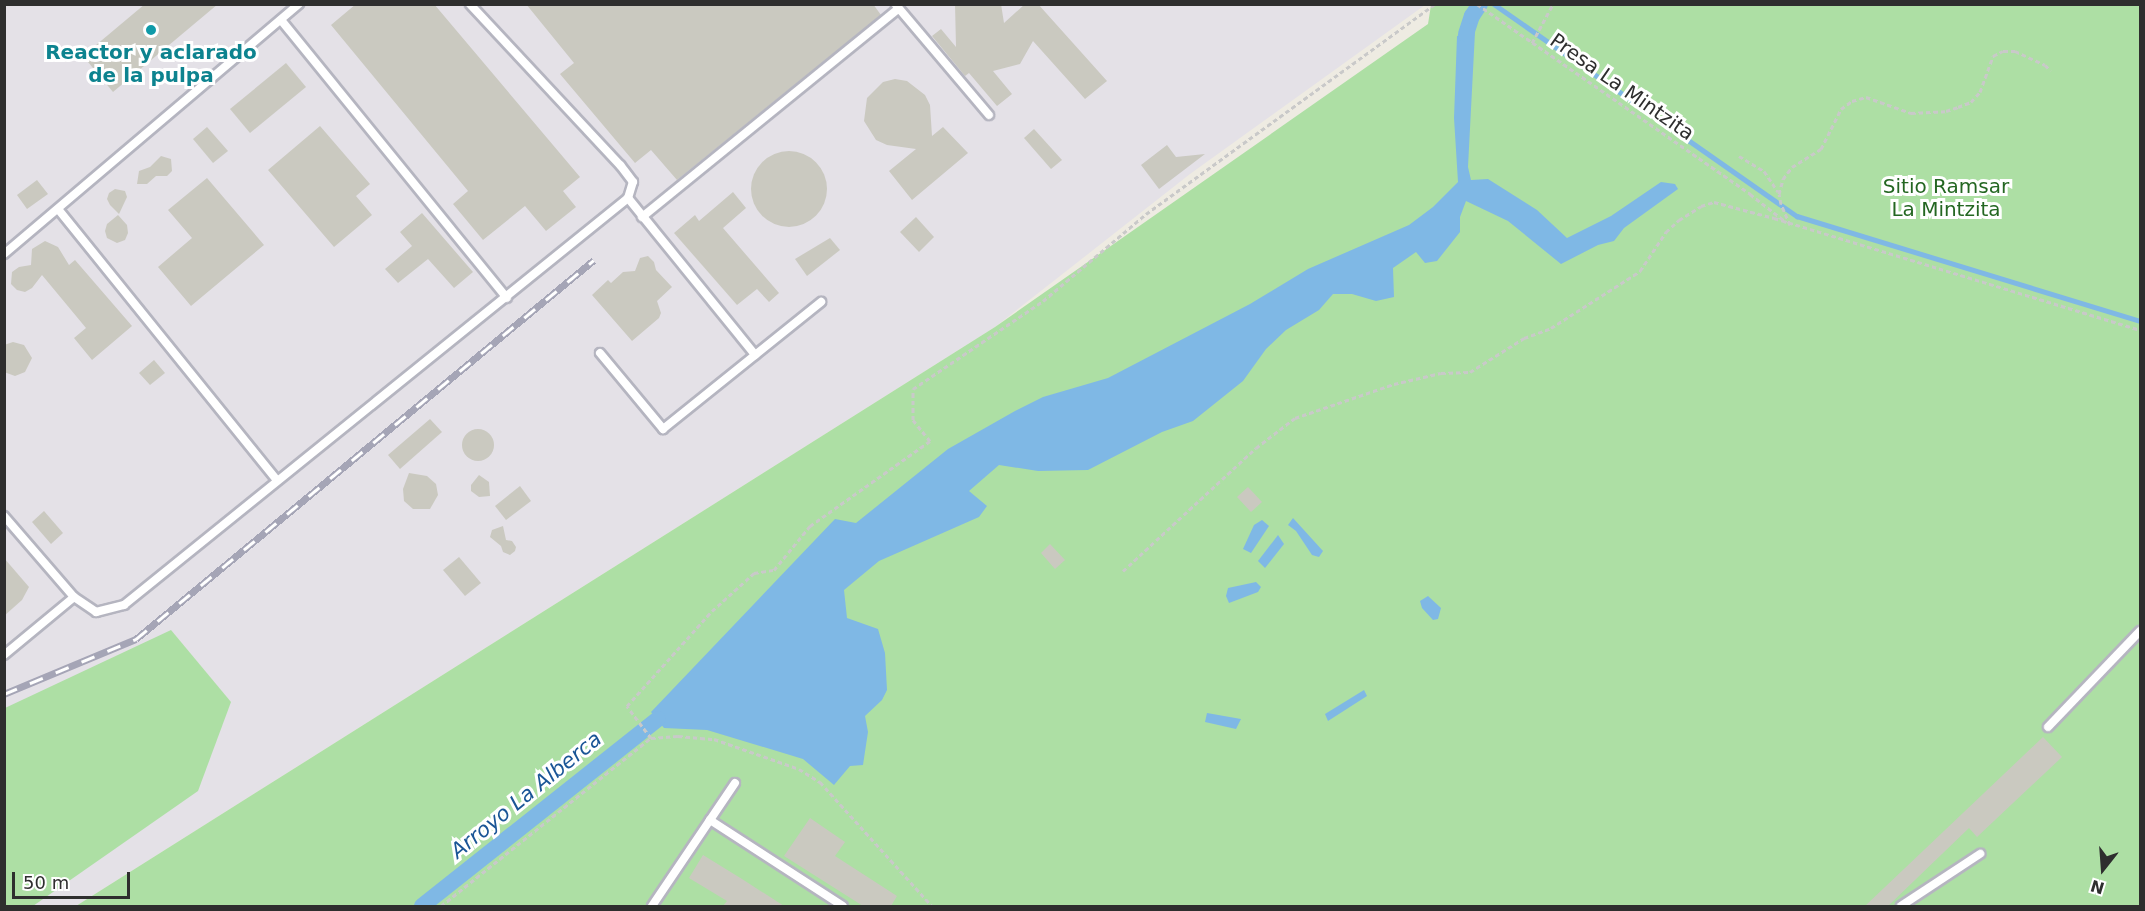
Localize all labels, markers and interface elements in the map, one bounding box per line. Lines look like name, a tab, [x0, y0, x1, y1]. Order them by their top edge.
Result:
marker: Reactor y aclarado de la pulpa	[144, 23, 158, 37]
street label: Presa La Mintzita	[1545, 28, 1699, 146]
place label: Reactor y aclarado de la pulpa	[45, 40, 257, 87]
park label: Sitio Ramsar La Mintzita	[1883, 175, 2009, 222]
water label: Arroyo La Alberca	[445, 726, 607, 864]
north arrow	[2073, 839, 2133, 899]
scale bar	[15, 860, 134, 898]
text: 50 m	[23, 872, 69, 893]
text: N	[2088, 876, 2107, 898]

